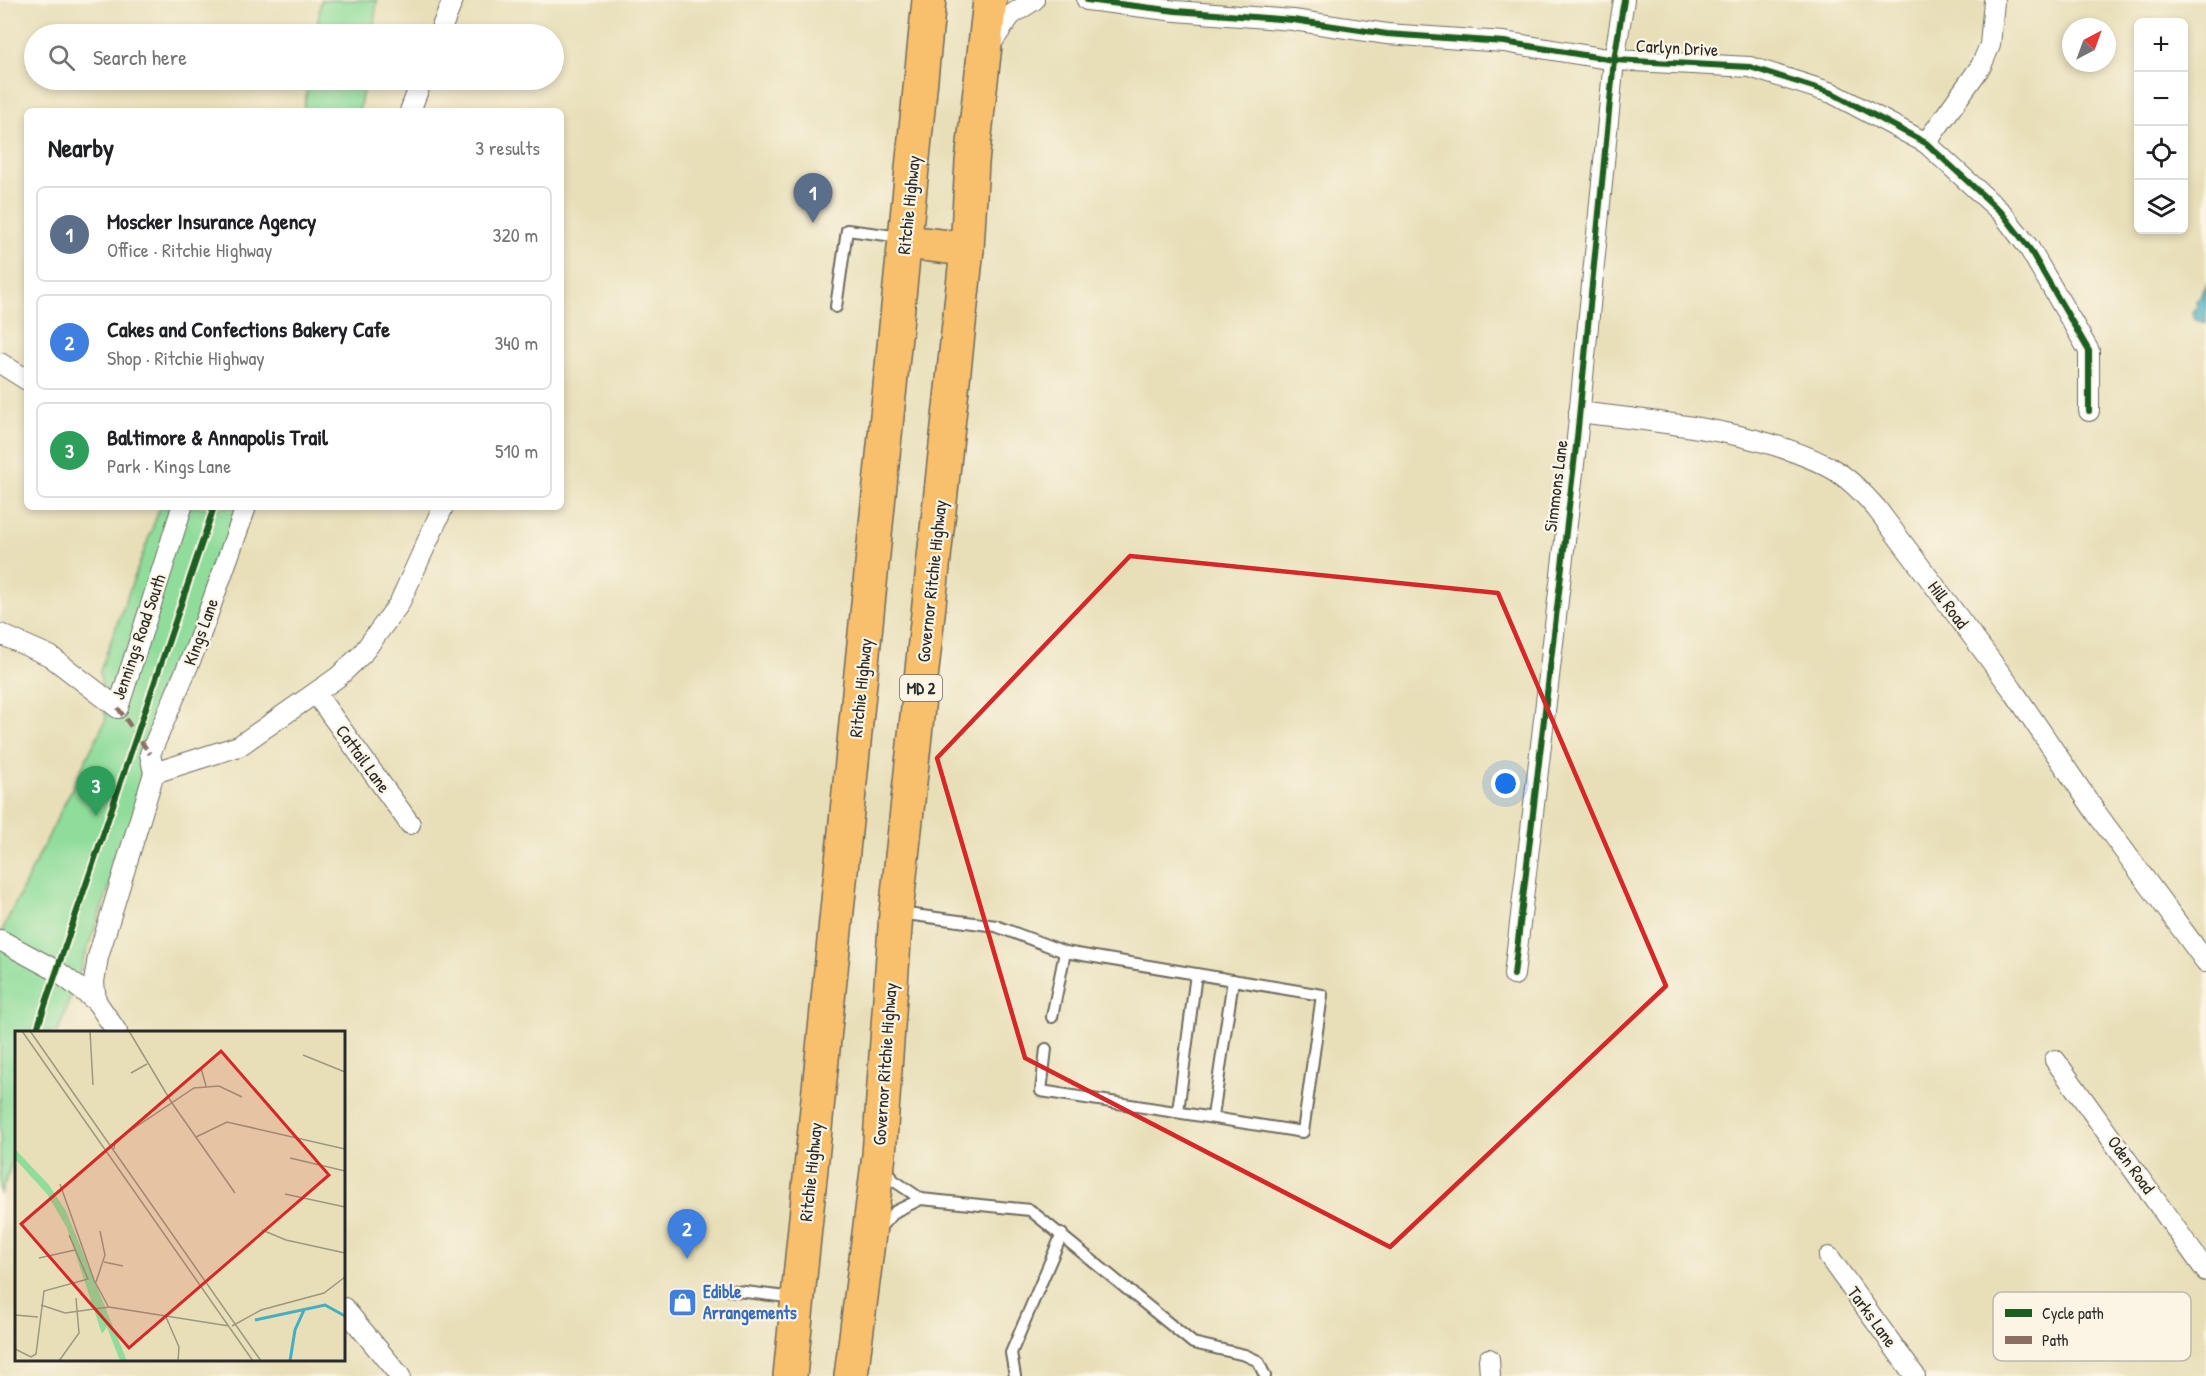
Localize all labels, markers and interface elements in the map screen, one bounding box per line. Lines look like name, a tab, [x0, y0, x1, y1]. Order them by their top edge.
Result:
north arrow	[2062, 18, 2116, 72]
map controls	[2134, 18, 2188, 234]
button: +	[2134, 18, 2188, 72]
search box	[24, 24, 564, 90]
street label: Carlyn Drive	[1635, 33, 1719, 62]
icon: search	[45, 41, 78, 74]
text: Search here	[93, 42, 187, 72]
button: −	[2134, 72, 2188, 126]
button: locate	[2134, 126, 2188, 180]
text: Nearby	[48, 130, 114, 165]
text: 3 results	[475, 134, 540, 161]
street label: Ritchie Highway	[891, 154, 926, 256]
pin: 1	[794, 174, 832, 223]
button: layers	[2134, 180, 2188, 234]
text: Moscker Insurance Agency	[107, 206, 316, 236]
text: 1	[66, 221, 73, 248]
text: 320 m	[493, 221, 538, 248]
text: Office · Ritchie Highway	[107, 236, 272, 263]
text: Cakes and Confections Bakery Cafe	[107, 314, 390, 344]
text: 2	[65, 329, 74, 356]
text: 340 m	[494, 329, 538, 356]
text: Shop · Ritchie Highway	[107, 344, 265, 371]
text: Baltimore & Annapolis Trail	[107, 422, 328, 452]
text: 3	[65, 437, 74, 464]
text: 510 m	[495, 437, 538, 464]
street label: Simmons Lane	[1537, 439, 1574, 533]
text: Park · Kings Lane	[107, 452, 231, 479]
street label: Governor Ritchie Highway	[911, 498, 952, 663]
street label: Jennings Road South	[105, 570, 172, 703]
street label: Hill Road	[1922, 576, 1975, 634]
street label: Kings Lane	[177, 595, 224, 669]
street label: Ritchie Highway	[843, 637, 878, 739]
road number: MD 2	[900, 675, 942, 701]
street label: Cattail Lane	[330, 720, 397, 798]
pin: 3	[76, 766, 116, 816]
your location	[1491, 769, 1520, 798]
street label: Governor Ritchie Highway	[866, 981, 903, 1146]
inset map	[15, 1031, 345, 1361]
street label: Ritchie Highway	[793, 1121, 828, 1223]
street label: Oden Road	[2102, 1131, 2161, 1199]
pin: 2	[668, 1210, 706, 1259]
place label: Edible Arrangements	[703, 1279, 797, 1326]
street label: Tarks Lane	[1842, 1281, 1903, 1352]
shop icon: Edible Arrangements	[666, 1286, 698, 1318]
legend	[1993, 1292, 2191, 1361]
text: Cycle path	[2042, 1302, 2104, 1324]
text: Path	[2042, 1329, 2068, 1351]

